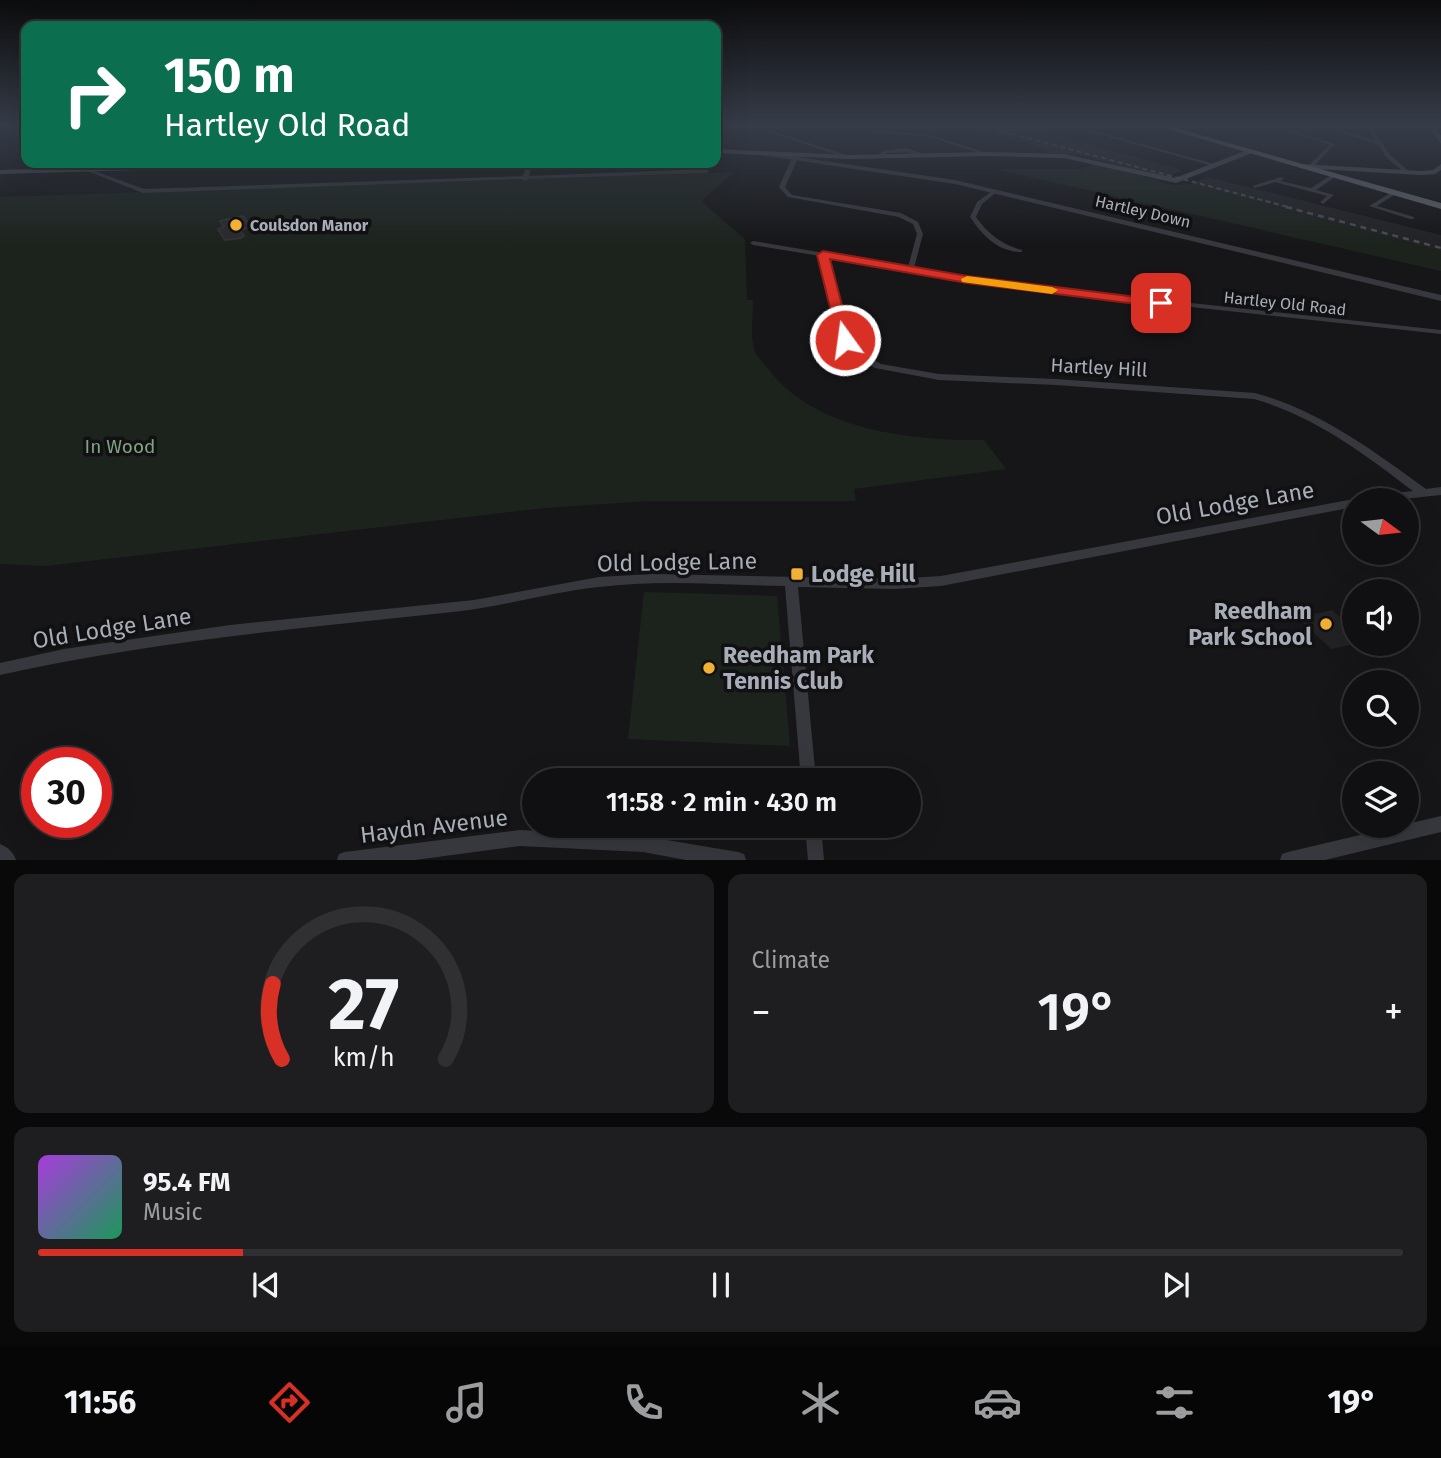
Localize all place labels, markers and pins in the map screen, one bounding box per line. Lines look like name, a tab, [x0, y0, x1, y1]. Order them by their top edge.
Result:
place label: Coulsdon Manor	[250, 216, 369, 235]
marker: Coulsdon Manor	[228, 217, 244, 233]
pin	[1131, 273, 1191, 333]
place label: Lodge Hill	[811, 560, 915, 588]
marker: Lodge Hill	[789, 566, 805, 582]
place label: Reedham Park School	[1188, 597, 1312, 651]
marker: Reedham Park School	[1318, 616, 1334, 632]
place label: Reedham Park Tennis Club	[723, 641, 874, 695]
marker: Reedham Park Tennis Club	[701, 660, 717, 676]

